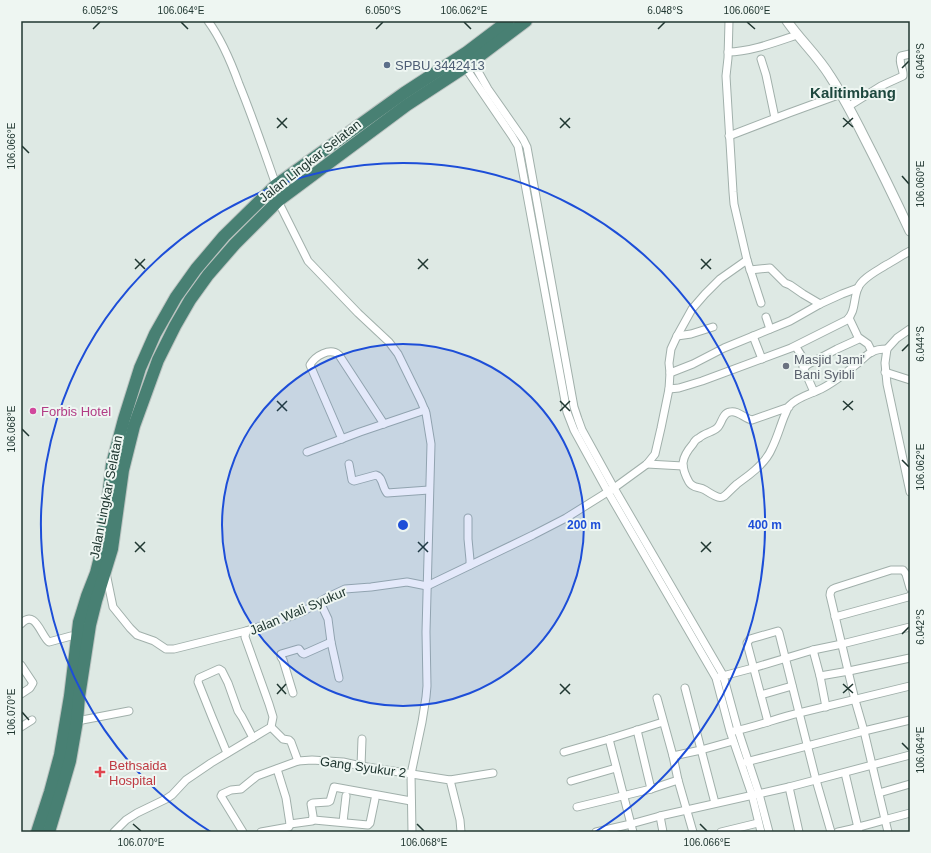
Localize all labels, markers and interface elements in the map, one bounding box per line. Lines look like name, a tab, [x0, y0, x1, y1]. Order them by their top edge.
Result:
text: 6.052°S	[82, 5, 118, 16]
text: 106.064°E	[158, 5, 205, 16]
text: 6.050°S	[365, 5, 401, 16]
text: 106.062°E	[441, 5, 488, 16]
text: 6.048°S	[647, 5, 683, 16]
text: 106.060°E	[724, 5, 771, 16]
text: 6.046°S	[915, 43, 926, 79]
place label: SPBU 3442413	[395, 58, 485, 73]
marker: SPBU 3442413	[382, 60, 392, 70]
district label: Kalitimbang	[810, 84, 896, 101]
street label: Jalan Lingkar Selatan	[256, 117, 364, 205]
text: 106.066°E	[6, 122, 17, 169]
text: 106.060°E	[915, 160, 926, 207]
text: 6.044°S	[915, 326, 926, 362]
place label: Masjid Jami' Bani Syibli	[794, 352, 865, 382]
marker: Masjid Jami' Bani Syibli	[781, 361, 791, 371]
place label: Forbis Hotel	[41, 404, 111, 419]
text: 106.068°E	[6, 405, 17, 452]
marker: Forbis Hotel	[28, 406, 38, 416]
street label: Jalan Lingkar Selatan	[87, 434, 125, 560]
text: 106.062°E	[915, 443, 926, 490]
centre of rings	[396, 518, 410, 532]
text: 200 m	[567, 518, 601, 532]
text: 400 m	[748, 518, 782, 532]
street label: Jalan Wali Syukur	[247, 584, 349, 638]
text: 6.042°S	[915, 609, 926, 645]
text: 106.070°E	[6, 688, 17, 735]
text: 106.064°E	[915, 726, 926, 773]
street label: Gang Syukur 2	[319, 754, 407, 780]
place label: Bethsaida Hospital	[109, 758, 168, 788]
marker: Bethsaida Hospital	[94, 766, 106, 778]
text: 106.070°E	[118, 837, 165, 848]
text: 106.068°E	[401, 837, 448, 848]
text: 106.066°E	[684, 837, 731, 848]

